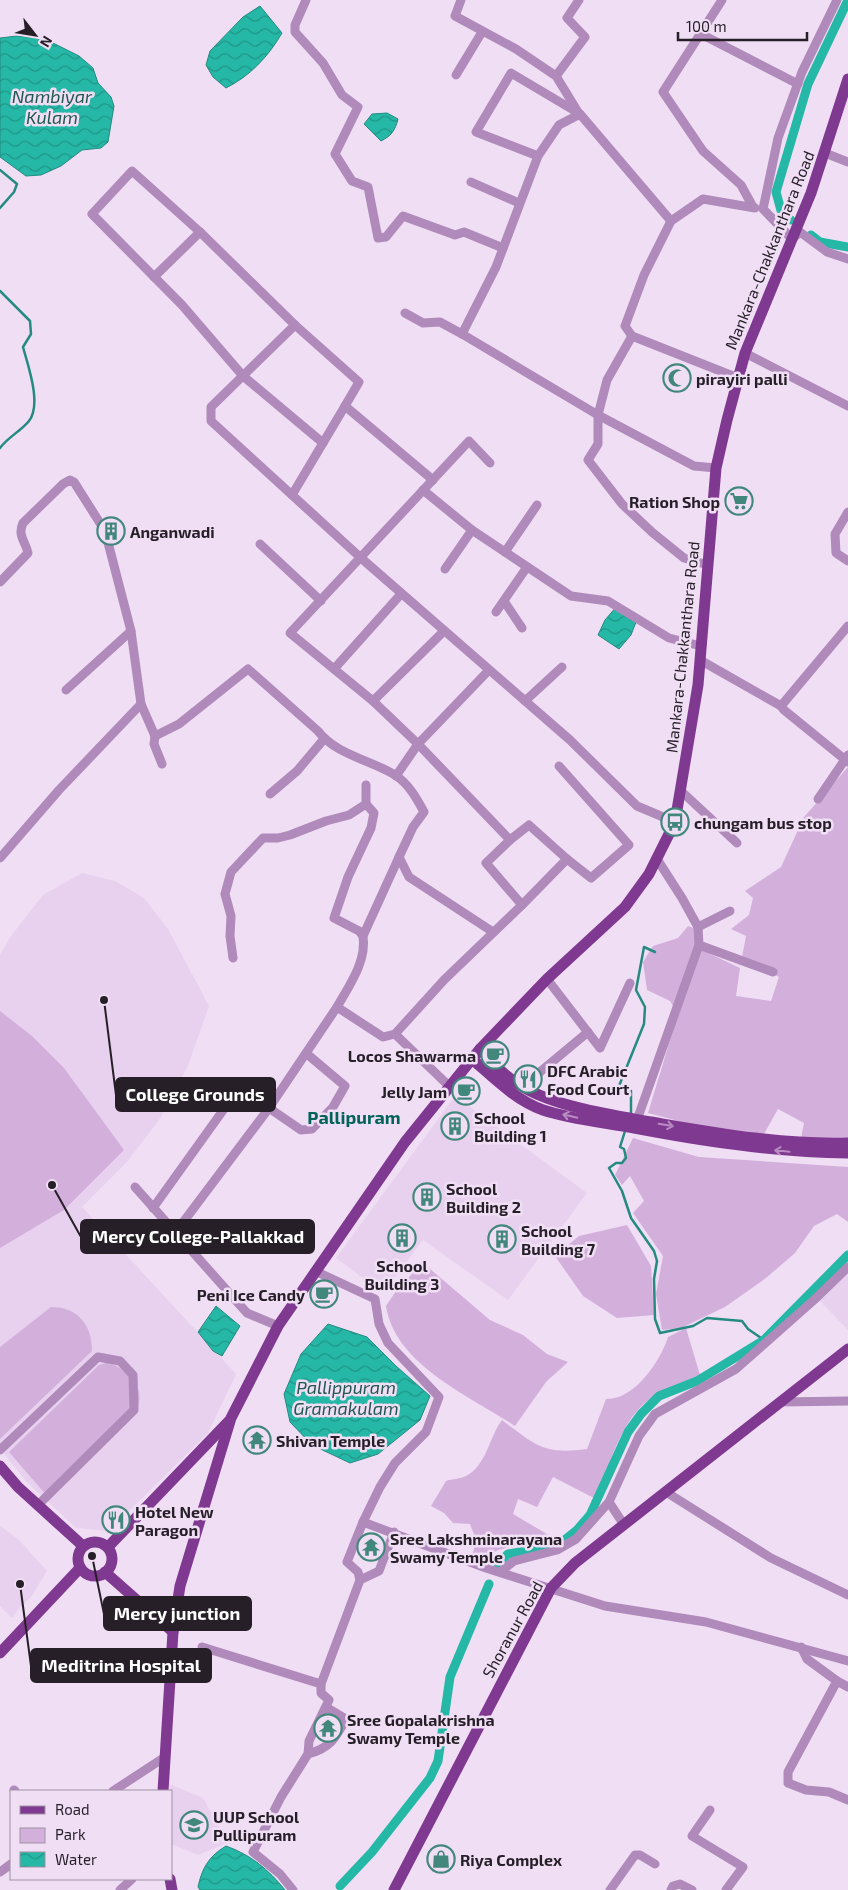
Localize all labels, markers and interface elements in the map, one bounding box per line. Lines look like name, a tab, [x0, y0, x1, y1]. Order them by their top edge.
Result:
north arrow	[10, 10, 60, 60]
scale bar	[678, 10, 807, 42]
text: 100 m	[686, 17, 727, 35]
text: N	[37, 33, 56, 51]
water label: Nambiyar Kulam	[12, 85, 93, 128]
street label: Mankara-Chakkanthara Road	[720, 148, 818, 352]
mosque icon: pirayiri palli	[662, 363, 692, 393]
place label: pirayiri palli	[696, 369, 788, 389]
supermarket icon: Ration Shop	[724, 486, 754, 516]
place label: Ration Shop	[629, 492, 720, 511]
building icon: Anganwadi	[96, 516, 126, 546]
place label: Anganwadi	[130, 522, 215, 541]
street label: Mankara-Chakkanthara Road	[661, 540, 703, 754]
bus stop icon: chungam bus stop	[660, 807, 690, 837]
place label: chungam bus stop	[694, 813, 832, 832]
cafe icon: Locos Shawarma	[480, 1040, 510, 1070]
place label: Locos Shawarma	[348, 1046, 476, 1065]
place label: DFC Arabic Food Court	[547, 1061, 630, 1098]
restaurant icon: DFC Arabic Food Court	[513, 1064, 543, 1094]
cafe icon: Jelly Jam	[451, 1076, 481, 1106]
callout: College Grounds	[116, 1078, 275, 1111]
place label: Jelly Jam	[381, 1082, 447, 1102]
text: College Grounds	[125, 1083, 265, 1105]
district label: Pallipuram	[307, 1106, 401, 1128]
place label: School Building 1	[474, 1108, 547, 1145]
building icon: School Building 1	[440, 1111, 470, 1141]
one-way arrow	[562, 1111, 578, 1120]
one-way arrow	[658, 1120, 674, 1130]
one-way arrow	[774, 1146, 790, 1156]
place label: School Building 2	[446, 1179, 521, 1216]
building icon: School Building 2	[412, 1182, 442, 1212]
callout: Mercy College-Pallakkad	[81, 1220, 314, 1253]
place label: School Building 7	[521, 1221, 596, 1258]
building icon: School Building 3	[387, 1223, 417, 1253]
building icon: School Building 7	[487, 1224, 517, 1254]
text: Mercy College-Pallakkad	[92, 1225, 304, 1247]
place label: School Building 3	[365, 1256, 439, 1293]
cafe icon: Peni Ice Candy	[309, 1279, 339, 1309]
place label: Peni Ice Candy	[197, 1285, 305, 1305]
water label: Pallippuram Gramakulam	[293, 1376, 399, 1419]
temple icon: Shivan Temple	[242, 1425, 272, 1455]
place label: Shivan Temple	[276, 1431, 385, 1450]
place label: Hotel New Paragon	[135, 1502, 214, 1539]
restaurant icon: Hotel New Paragon	[101, 1505, 131, 1535]
place label: Sree Lakshminarayana Swamy Temple	[390, 1529, 562, 1567]
temple icon: Sree Lakshminarayana Swamy Temple	[356, 1532, 386, 1562]
street label: Shoranur Road	[478, 1577, 546, 1681]
callout: Mercy junction	[104, 1597, 251, 1630]
text: Mercy junction	[114, 1602, 240, 1624]
callout: Meditrina Hospital	[31, 1649, 211, 1682]
text: Meditrina Hospital	[41, 1654, 201, 1676]
place label: Sree Gopalakrishna Swamy Temple	[347, 1710, 495, 1748]
temple icon: Sree Gopalakrishna Swamy Temple	[313, 1713, 343, 1743]
legend	[10, 1790, 172, 1880]
text: Road	[55, 1800, 90, 1818]
place label: UUP School Pullipuram	[213, 1807, 300, 1844]
school or university icon: UUP School Pullipuram	[179, 1810, 209, 1840]
text: Park	[55, 1825, 86, 1843]
shop icon: Riya Complex	[426, 1844, 456, 1874]
text: Water	[55, 1850, 97, 1868]
place label: Riya Complex	[460, 1850, 562, 1870]

